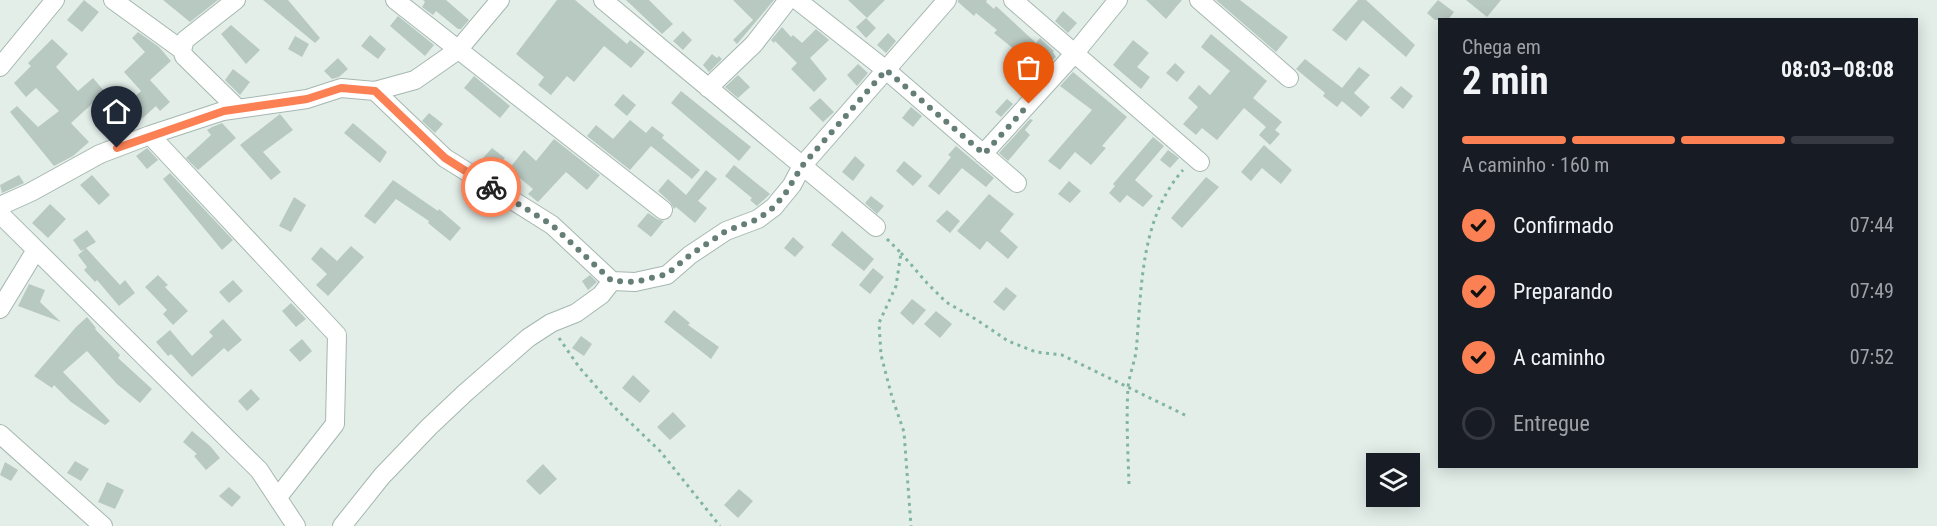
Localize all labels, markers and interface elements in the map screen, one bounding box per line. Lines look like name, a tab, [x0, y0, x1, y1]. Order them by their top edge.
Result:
text: Chega em	[1462, 35, 1541, 59]
pin	[1003, 42, 1054, 104]
icon: bag	[1012, 51, 1045, 84]
text: 08:03–08:08	[1781, 57, 1894, 82]
text: 2 min	[1462, 58, 1549, 104]
pin	[91, 86, 142, 148]
icon: home	[100, 95, 133, 128]
text: A caminho · 160 m	[1462, 153, 1609, 177]
courier	[461, 157, 521, 217]
icon: bike	[475, 171, 508, 204]
icon: check	[1462, 209, 1495, 242]
text: Confirmado	[1513, 213, 1614, 238]
text: 07:44	[1850, 213, 1894, 237]
icon: check	[1462, 275, 1495, 308]
text: Preparando	[1513, 279, 1613, 304]
text: 07:49	[1850, 279, 1894, 303]
icon: check	[1462, 341, 1495, 374]
text: A caminho	[1513, 345, 1605, 370]
text: 07:52	[1850, 345, 1894, 369]
text: Entregue	[1513, 411, 1590, 436]
map controls	[1366, 453, 1420, 507]
button: layers	[1366, 453, 1420, 507]

